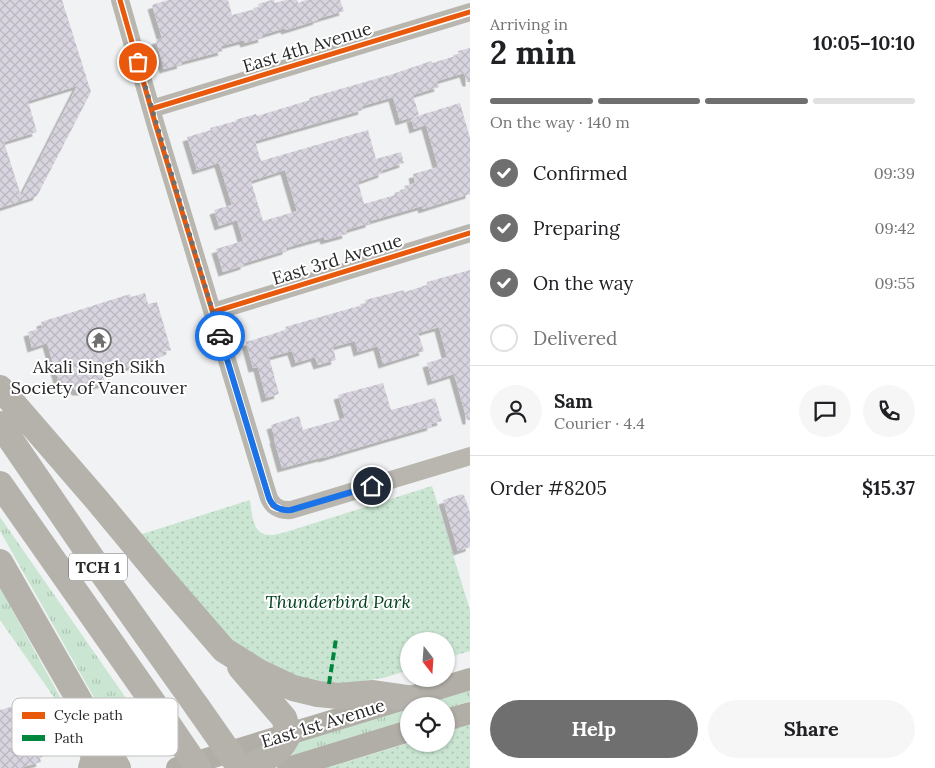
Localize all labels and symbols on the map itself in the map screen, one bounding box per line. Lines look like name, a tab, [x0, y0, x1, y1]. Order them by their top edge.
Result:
street label: East 4th Avenue	[240, 16, 375, 78]
pin	[117, 41, 159, 83]
street label: East 3rd Avenue	[269, 228, 405, 290]
courier	[195, 311, 245, 361]
temple icon: Akali Singh Sikh Society of Vancouver	[86, 327, 112, 353]
place label: Akali Singh Sikh Society of Vancouver	[11, 355, 187, 399]
pin	[351, 465, 393, 507]
road number: TCH 1	[69, 554, 127, 580]
park label: Thunderbird Park	[265, 590, 411, 613]
north arrow	[400, 632, 455, 688]
street label: East 1st Avenue	[258, 693, 388, 753]
legend	[12, 698, 178, 756]
text: Cycle path	[54, 706, 123, 724]
text: Path	[54, 729, 83, 747]

